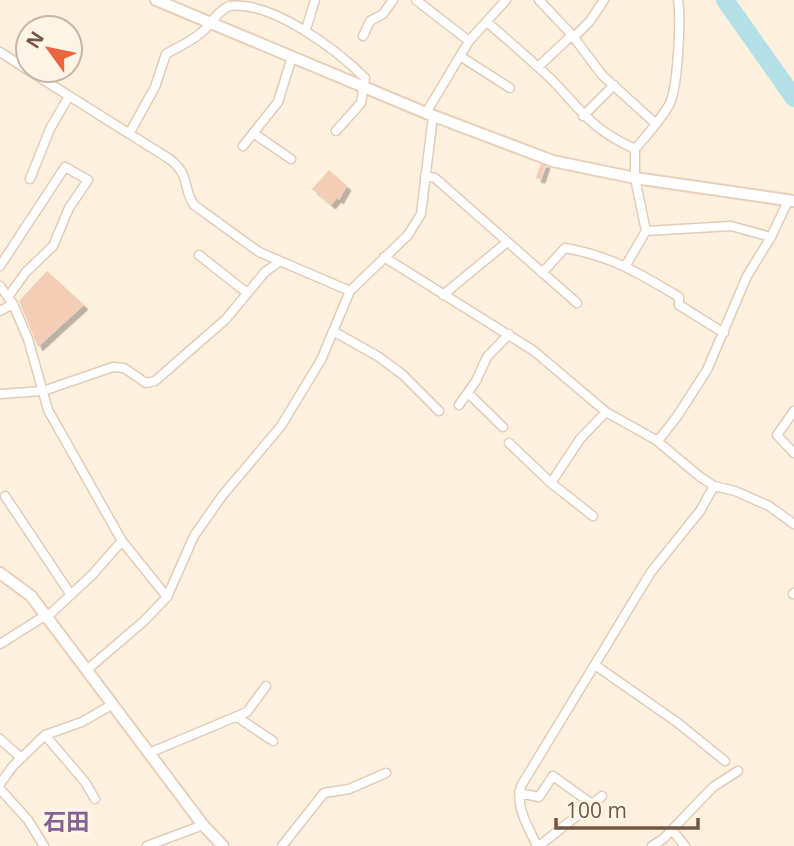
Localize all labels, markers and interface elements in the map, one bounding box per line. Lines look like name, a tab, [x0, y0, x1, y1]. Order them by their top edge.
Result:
north arrow	[14, 14, 84, 84]
text: N	[20, 26, 50, 53]
scale bar	[556, 786, 698, 830]
text: 100 m	[566, 796, 627, 824]
district label: 石田	[43, 805, 89, 837]

